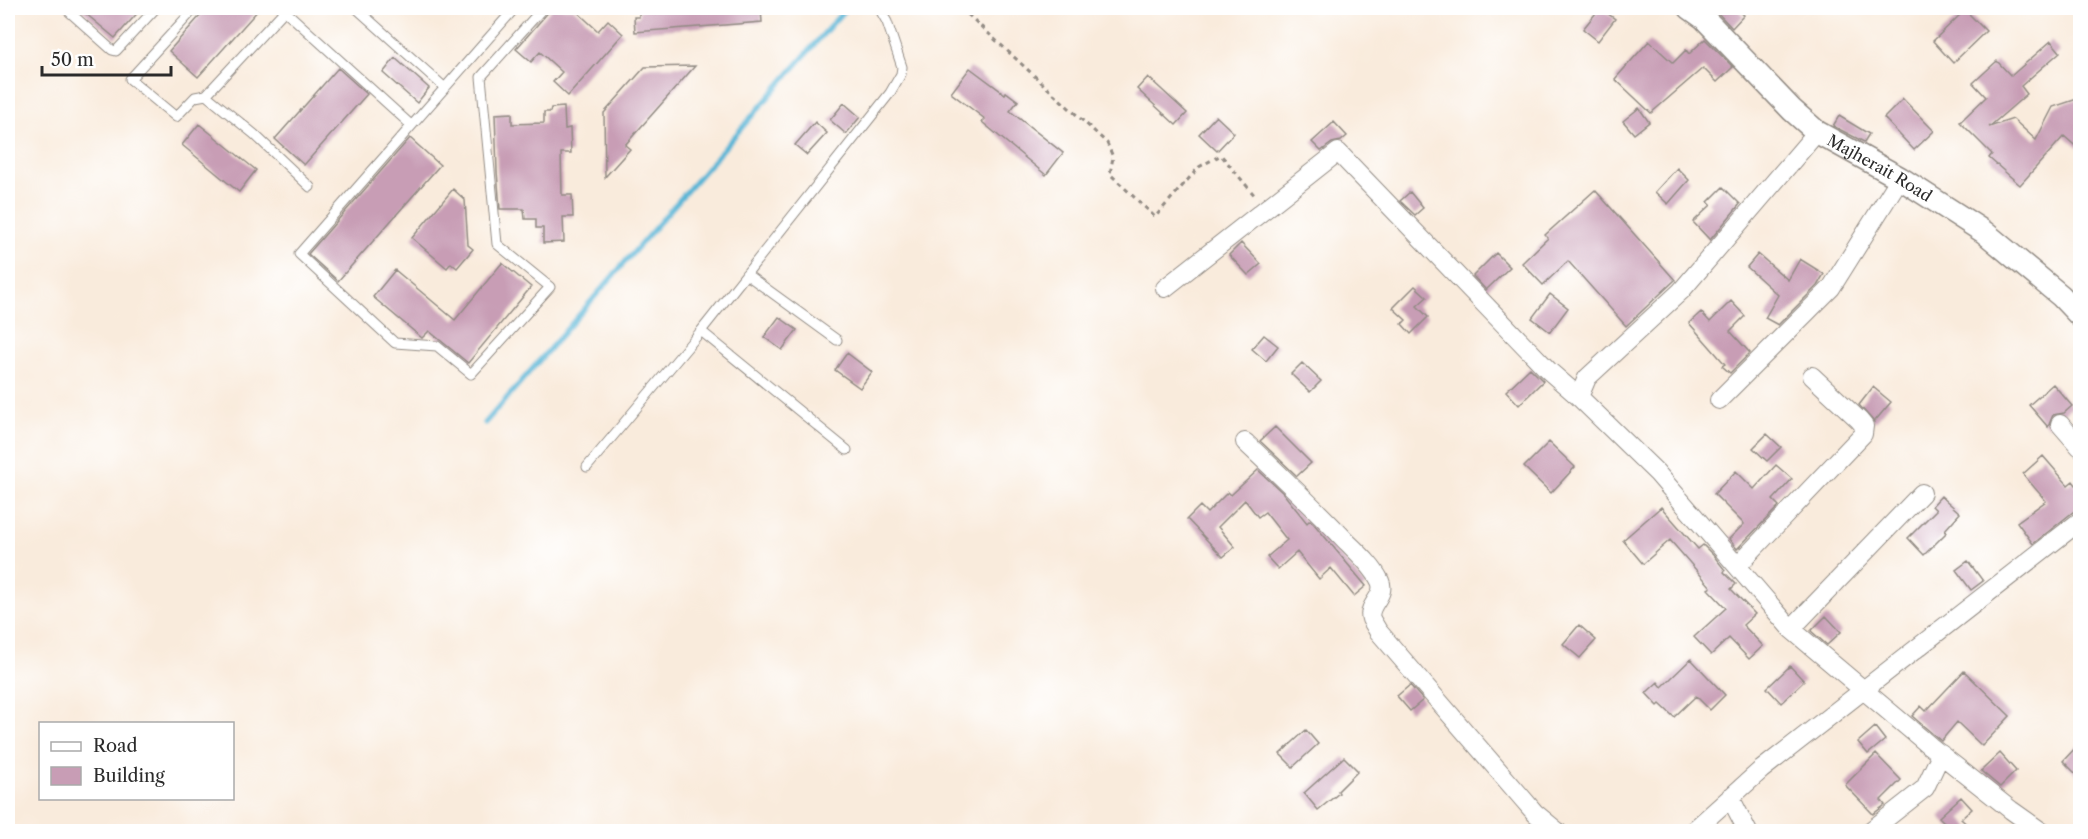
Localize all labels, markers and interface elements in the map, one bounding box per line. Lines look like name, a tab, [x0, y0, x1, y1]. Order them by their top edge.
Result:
scale bar	[42, 39, 171, 77]
text: 50 m	[51, 49, 94, 71]
street label: Majherait Road	[1824, 130, 1936, 206]
legend	[39, 722, 234, 800]
text: Road	[93, 735, 138, 757]
text: Building	[93, 765, 165, 787]

